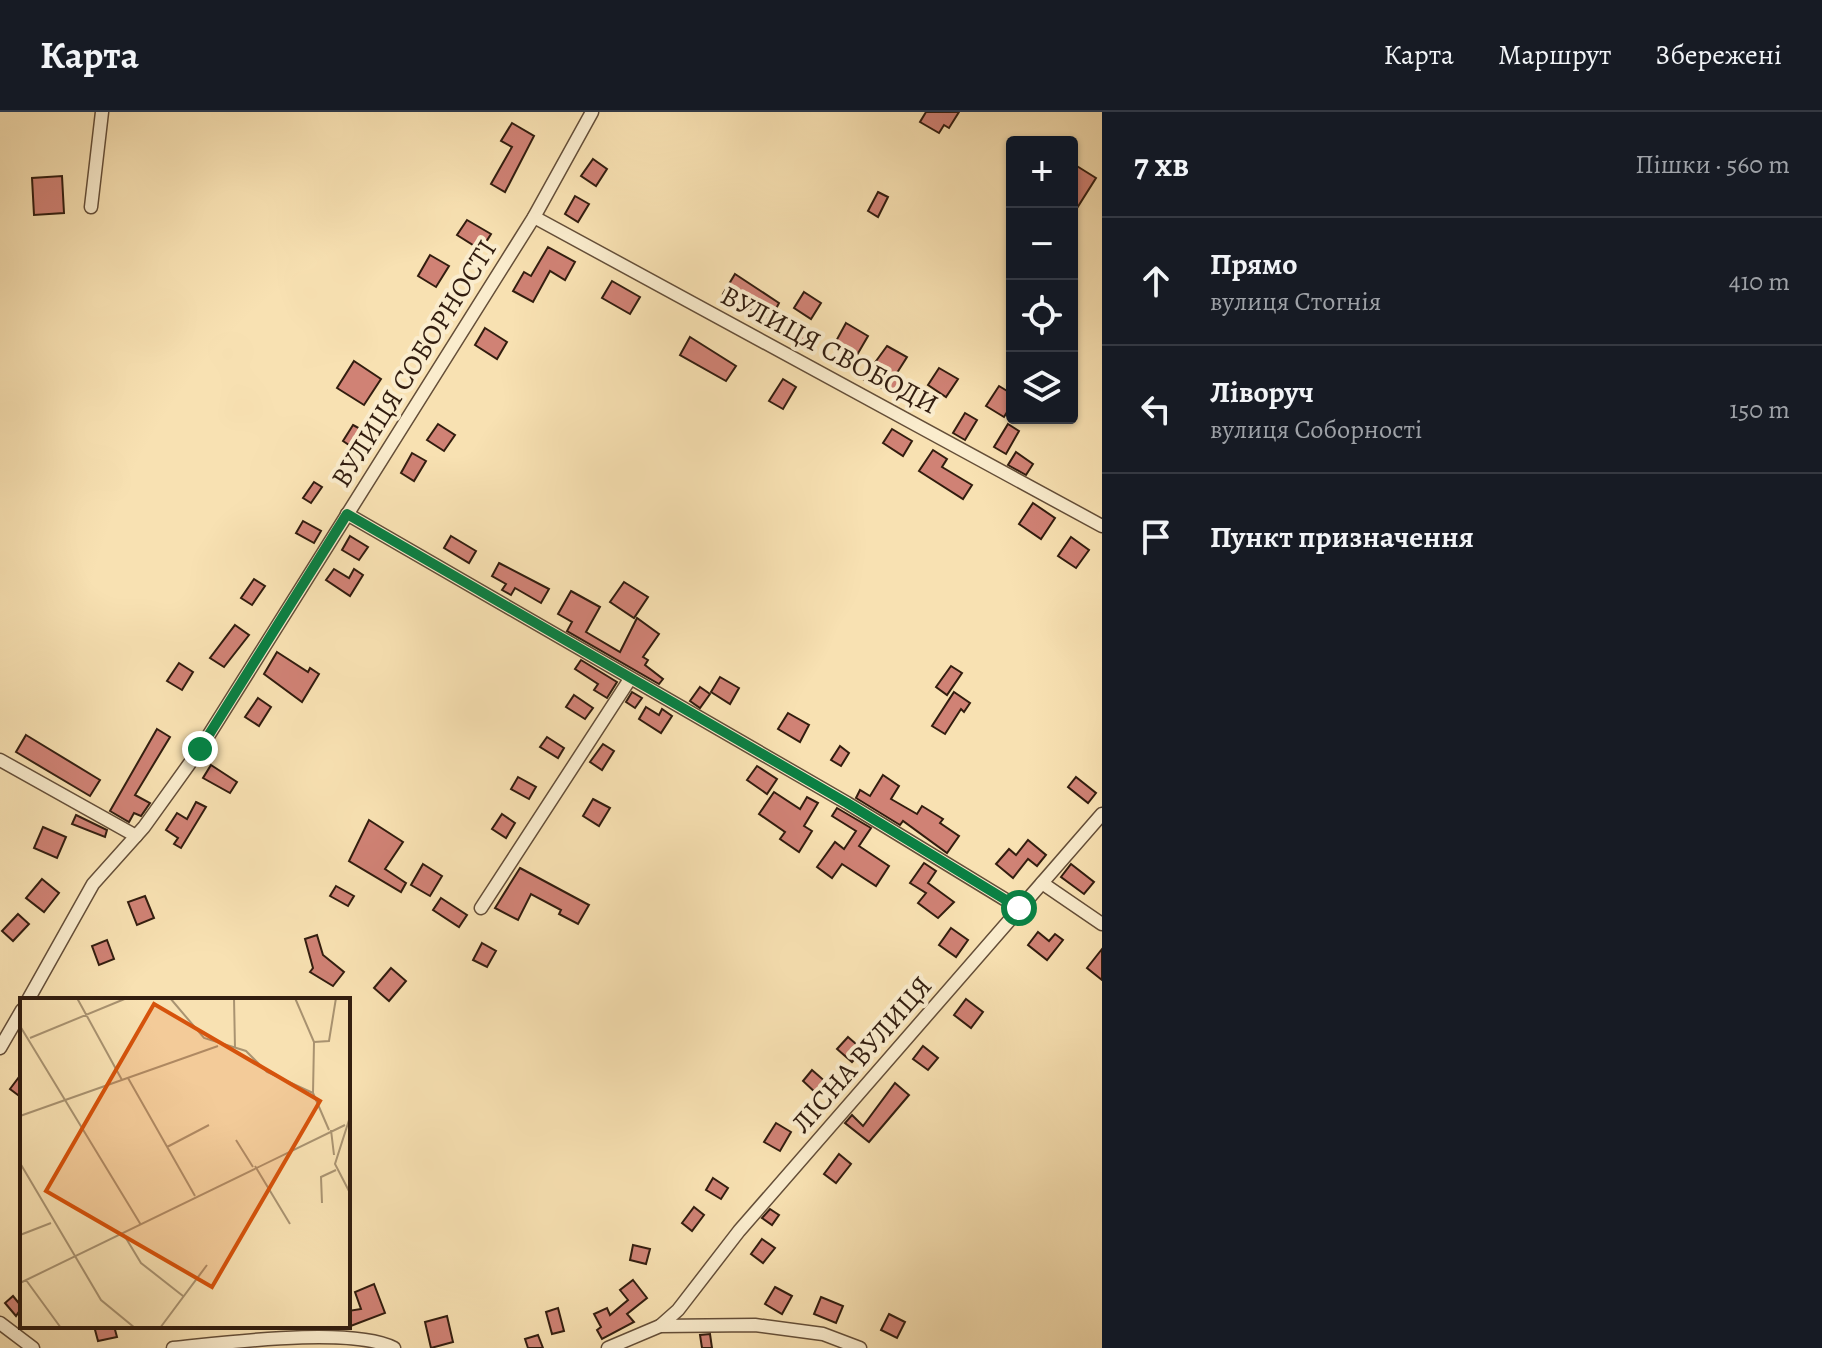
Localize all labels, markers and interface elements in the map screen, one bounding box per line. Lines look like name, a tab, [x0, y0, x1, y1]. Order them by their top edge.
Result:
text: Карта	[40, 29, 139, 81]
text: Карта	[1383, 36, 1454, 74]
text: Маршрут	[1498, 36, 1611, 74]
text: Збережені	[1655, 36, 1782, 74]
map controls	[1006, 136, 1078, 424]
button: +	[1006, 136, 1078, 208]
text: 7 хв	[1134, 141, 1189, 188]
text: Пішки · 560 m	[1635, 147, 1790, 182]
button: −	[1006, 208, 1078, 280]
street label: ВУЛИЦЯ СОБОРНОСТІ	[322, 233, 506, 495]
text: Прямо	[1210, 244, 1297, 284]
icon: ahead	[1134, 259, 1178, 303]
text: 410 m	[1729, 264, 1790, 299]
street label: ВУЛИЦЯ СВОБОДИ	[714, 276, 945, 423]
button: locate	[1006, 280, 1078, 352]
text: вулиця Стогнія	[1210, 284, 1381, 319]
button: layers	[1006, 352, 1078, 424]
text: Ліворуч	[1210, 372, 1314, 412]
icon: left	[1134, 387, 1178, 431]
text: 150 m	[1729, 392, 1790, 427]
text: вулиця Соборності	[1210, 412, 1422, 447]
icon: arrive	[1134, 515, 1178, 559]
text: Пункт призначення	[1210, 517, 1474, 557]
route end	[182, 731, 218, 767]
route start	[1001, 890, 1037, 926]
street label: ЛІСНА ВУЛИЦЯ	[783, 968, 941, 1141]
inset map	[20, 998, 350, 1328]

